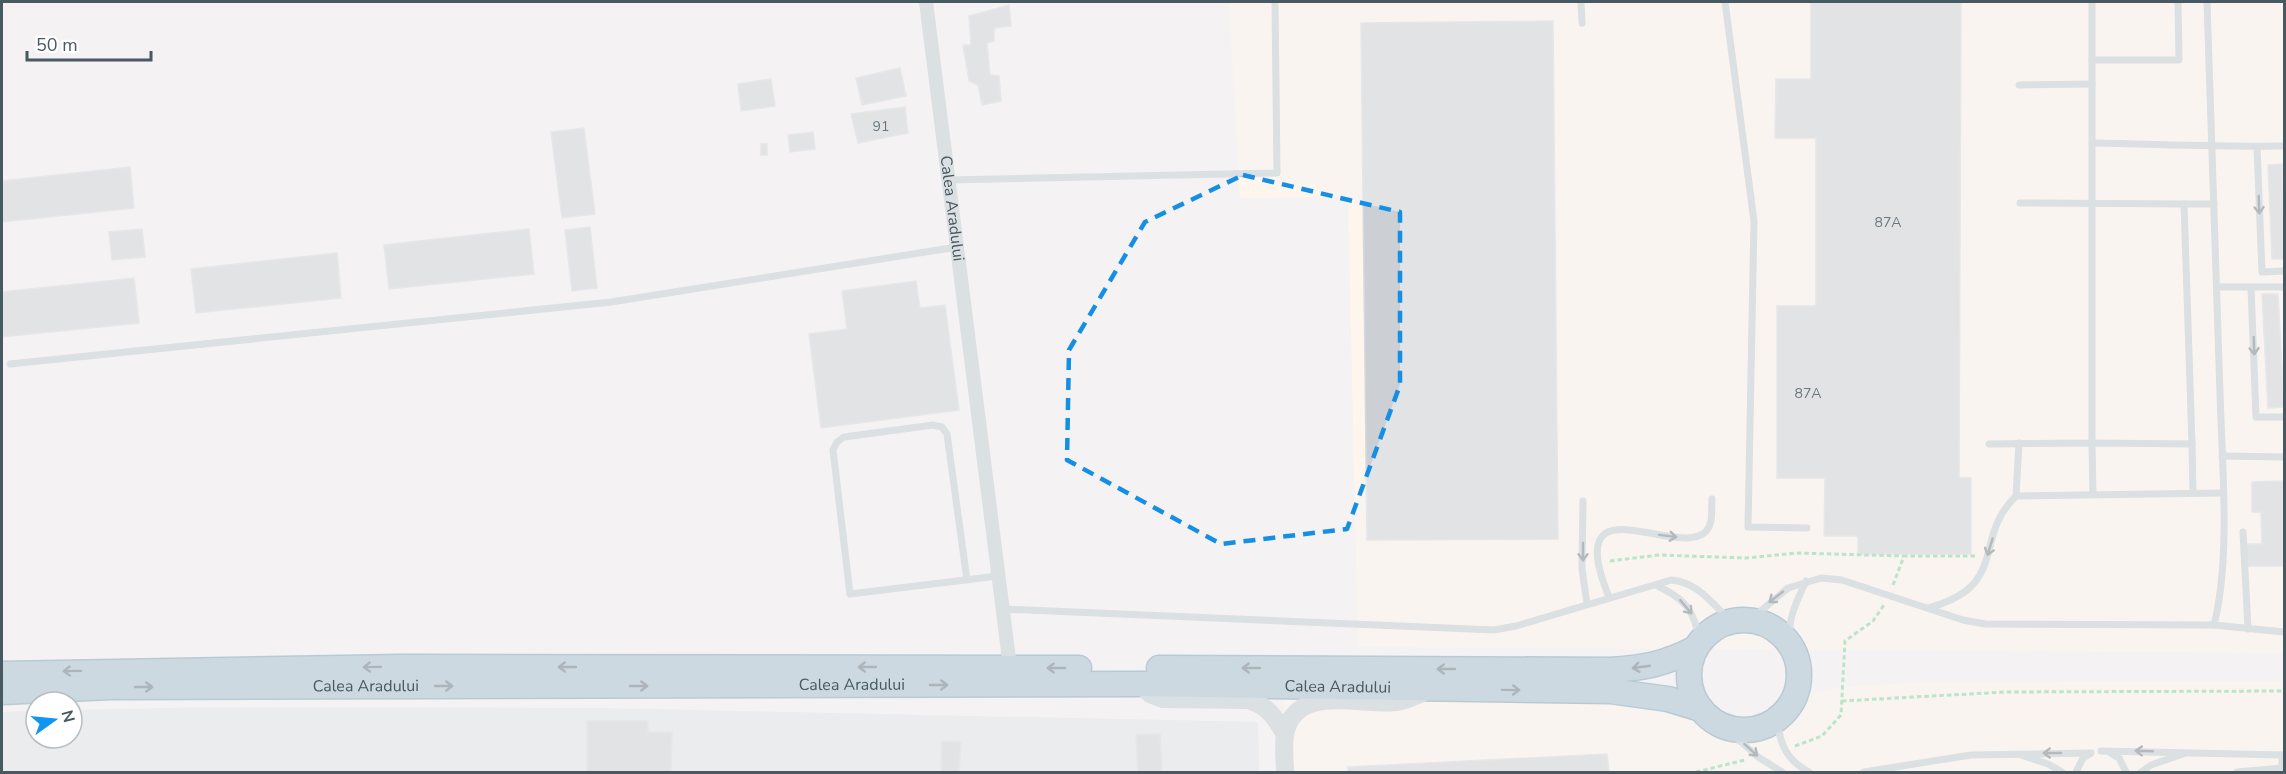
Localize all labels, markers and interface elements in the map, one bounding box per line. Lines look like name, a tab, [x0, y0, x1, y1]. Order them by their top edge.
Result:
scale bar	[27, 24, 152, 62]
text: 50 m	[36, 33, 78, 57]
house number: 91	[873, 117, 889, 136]
street label: Calea Aradului	[934, 154, 970, 262]
one-way arrow	[2254, 195, 2265, 215]
house number: 87A	[1874, 213, 1902, 232]
one-way arrow	[2248, 336, 2259, 356]
house number: 87A	[1794, 384, 1822, 403]
one-way arrow	[1658, 530, 1678, 541]
one-way arrow	[1984, 537, 1995, 556]
one-way arrow	[1577, 542, 1589, 562]
one-way arrow	[1768, 591, 1784, 604]
one-way arrow	[1680, 599, 1693, 615]
one-way arrow	[363, 661, 383, 673]
one-way arrow	[558, 661, 578, 673]
one-way arrow	[858, 661, 878, 673]
one-way arrow	[1047, 662, 1067, 674]
one-way arrow	[1242, 662, 1262, 674]
one-way arrow	[1632, 662, 1651, 673]
one-way arrow	[1437, 663, 1457, 675]
one-way arrow	[63, 665, 83, 677]
street label: Calea Aradului	[799, 674, 905, 696]
street label: Calea Aradului	[313, 675, 419, 697]
street label: Calea Aradului	[1285, 675, 1391, 699]
one-way arrow	[928, 679, 948, 691]
one-way arrow	[433, 680, 453, 692]
one-way arrow	[628, 680, 648, 692]
one-way arrow	[133, 681, 153, 693]
one-way arrow	[1500, 684, 1520, 696]
north arrow	[24, 690, 84, 750]
text: N	[55, 708, 80, 725]
one-way arrow	[1743, 743, 1758, 757]
one-way arrow	[2135, 746, 2155, 757]
one-way arrow	[2043, 747, 2063, 759]

